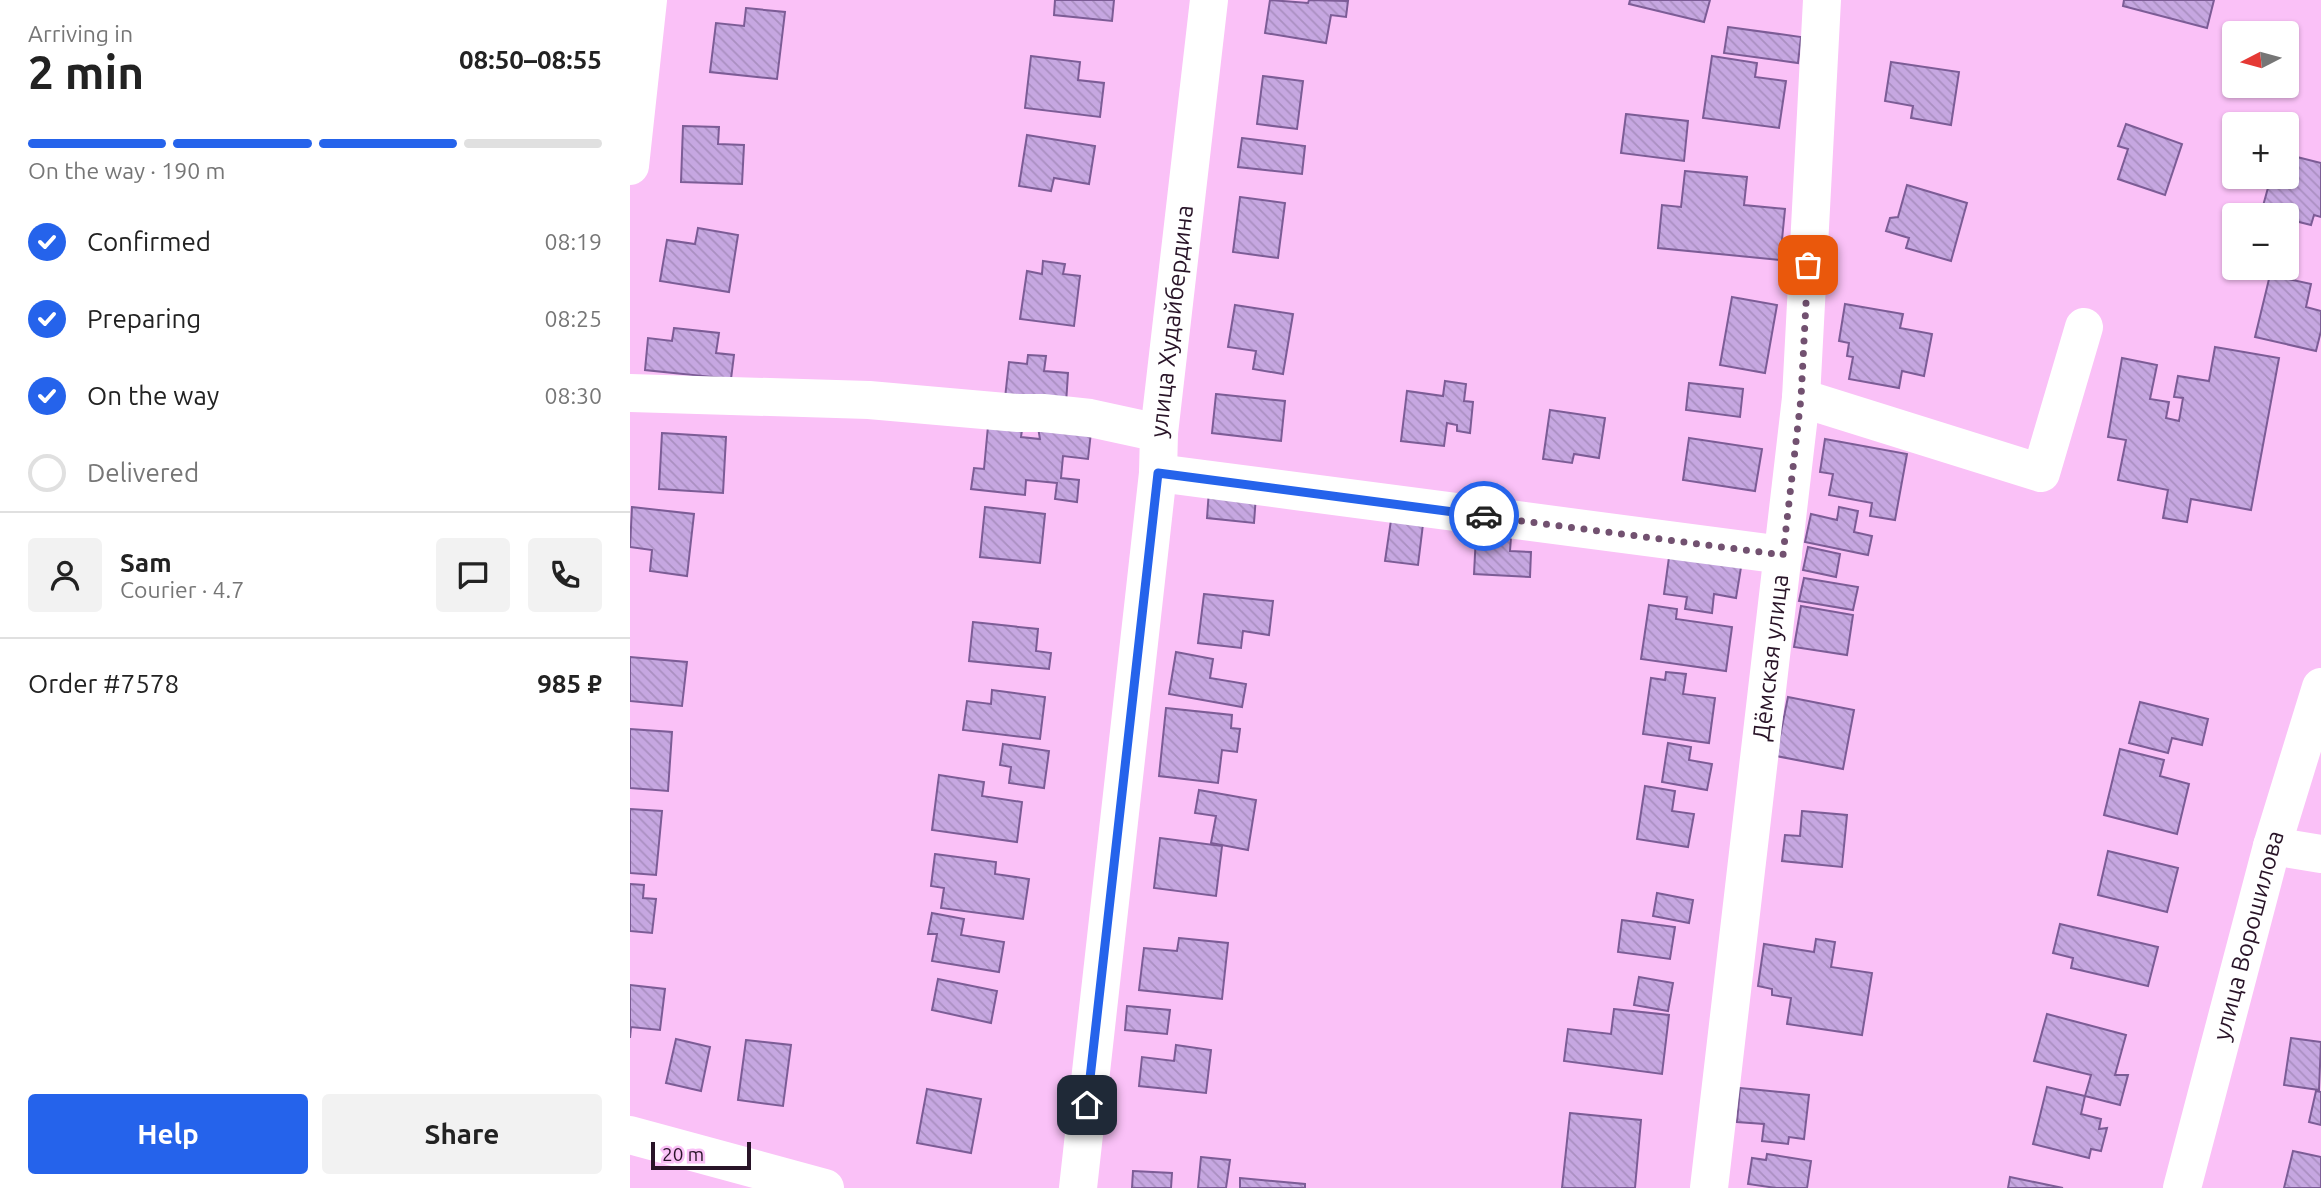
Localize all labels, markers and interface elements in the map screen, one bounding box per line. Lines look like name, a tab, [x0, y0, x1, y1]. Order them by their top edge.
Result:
text: Arriving in	[28, 21, 133, 46]
north arrow	[2222, 21, 2300, 98]
map controls	[2222, 21, 2299, 280]
text: 08:50–08:55	[459, 45, 602, 74]
text: 2 min	[28, 46, 144, 98]
button: +	[2222, 112, 2299, 189]
text: On the way · 190 m	[28, 158, 225, 183]
street label: улица Худайбердина	[1145, 203, 1198, 439]
button: −	[2222, 203, 2299, 280]
icon: check	[28, 223, 66, 261]
text: Confirmed	[87, 227, 211, 256]
text: 08:19	[544, 229, 602, 254]
pin	[1778, 235, 1838, 295]
icon: bag	[1789, 246, 1827, 284]
icon: check	[28, 300, 66, 338]
text: Preparing	[87, 304, 201, 333]
text: 08:25	[544, 306, 602, 331]
icon: check	[28, 377, 66, 415]
text: On the way	[87, 381, 219, 410]
text: 08:30	[544, 383, 602, 408]
text: Delivered	[87, 458, 199, 487]
courier	[1449, 481, 1519, 551]
icon: car	[1465, 497, 1503, 535]
button: person	[28, 538, 102, 612]
button: chat	[436, 538, 510, 612]
button: phone	[528, 538, 602, 612]
text: Sam	[120, 548, 172, 577]
street label: Дёмская улица	[1747, 573, 1793, 742]
text: Courier · 4.7	[120, 577, 244, 602]
text: Order #7578	[28, 669, 179, 698]
text: 985 ₽	[537, 669, 602, 698]
street label: улица Ворошилова	[2207, 827, 2289, 1043]
pin	[1057, 1075, 1117, 1135]
icon: home	[1068, 1086, 1106, 1124]
button: Help	[28, 1094, 308, 1174]
button: Share	[322, 1094, 602, 1174]
scale bar	[651, 1139, 751, 1171]
text: 20 m	[662, 1143, 704, 1165]

